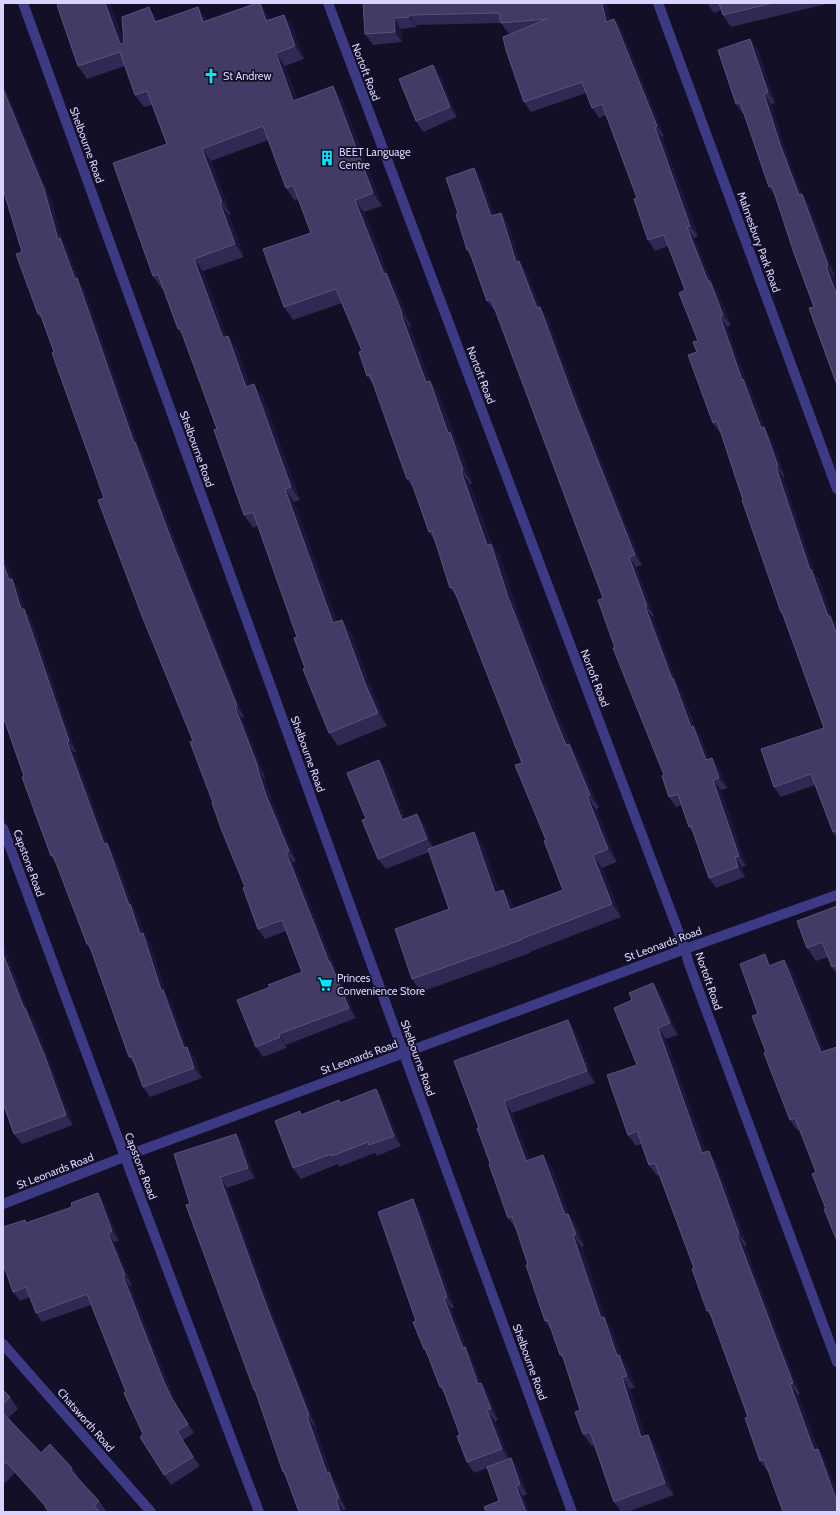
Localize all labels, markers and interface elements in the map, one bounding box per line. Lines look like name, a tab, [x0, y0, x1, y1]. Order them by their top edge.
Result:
street label: Nortoft Road	[349, 41, 383, 103]
church icon: St Andrew	[202, 67, 220, 85]
place label: St Andrew	[223, 69, 271, 83]
street label: Shelbourne Road	[67, 105, 107, 185]
place label: BEET Language Centre	[339, 145, 411, 172]
building icon: BEET Language Centre	[318, 149, 336, 167]
street label: Malmesbury Park Road	[734, 190, 784, 294]
street label: Nortoft Road	[464, 344, 498, 406]
street label: Shelbourne Road	[177, 409, 217, 489]
street label: Nortoft Road	[578, 647, 612, 709]
street label: Shelbourne Road	[288, 714, 328, 794]
street label: Capstone Road	[10, 827, 48, 899]
street label: St Leonards Road	[622, 924, 704, 964]
street label: Nortoft Road	[693, 950, 725, 1012]
place label: Princes Convenience Store	[337, 971, 425, 998]
supermarket icon: Princes Convenience Store	[316, 975, 334, 993]
street label: Shelbourne Road	[398, 1018, 438, 1098]
street label: St Leonards Road	[318, 1037, 400, 1077]
street label: Capstone Road	[122, 1131, 160, 1201]
street label: St Leonards Road	[15, 1150, 95, 1192]
street label: Shelbourne Road	[510, 1322, 550, 1402]
street label: Chatsworth Road	[55, 1385, 117, 1455]

